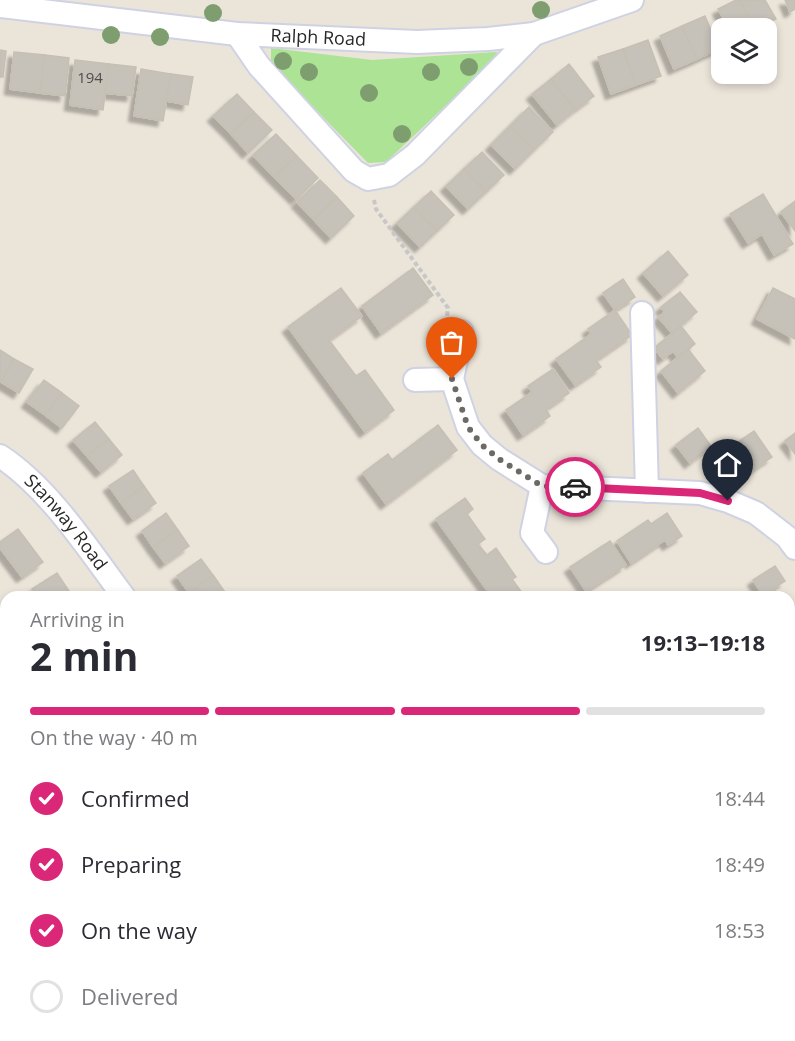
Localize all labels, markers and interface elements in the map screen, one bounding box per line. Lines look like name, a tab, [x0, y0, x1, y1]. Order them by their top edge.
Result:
map controls	[711, 18, 777, 84]
button: layers	[711, 18, 777, 84]
street label: Ralph Road	[270, 23, 366, 51]
house number: 194	[77, 67, 103, 87]
pin	[426, 317, 477, 379]
icon: bag	[435, 326, 468, 359]
pin	[702, 439, 753, 501]
icon: home	[711, 448, 744, 481]
courier	[545, 457, 605, 517]
street label: Stanway Road	[20, 468, 113, 575]
icon: car	[559, 471, 592, 504]
text: Arriving in	[30, 606, 125, 633]
text: 19:13–19:18	[641, 627, 765, 657]
text: 2 min	[30, 629, 138, 682]
text: On the way · 40 m	[30, 724, 198, 751]
icon: check	[30, 782, 63, 815]
text: Confirmed	[81, 783, 190, 813]
text: 18:44	[714, 785, 765, 812]
icon: check	[30, 848, 63, 881]
text: Preparing	[81, 849, 181, 879]
text: 18:49	[714, 851, 765, 878]
icon: check	[30, 914, 63, 947]
text: On the way	[81, 915, 197, 945]
text: 18:53	[714, 917, 765, 944]
text: Delivered	[81, 981, 179, 1011]

